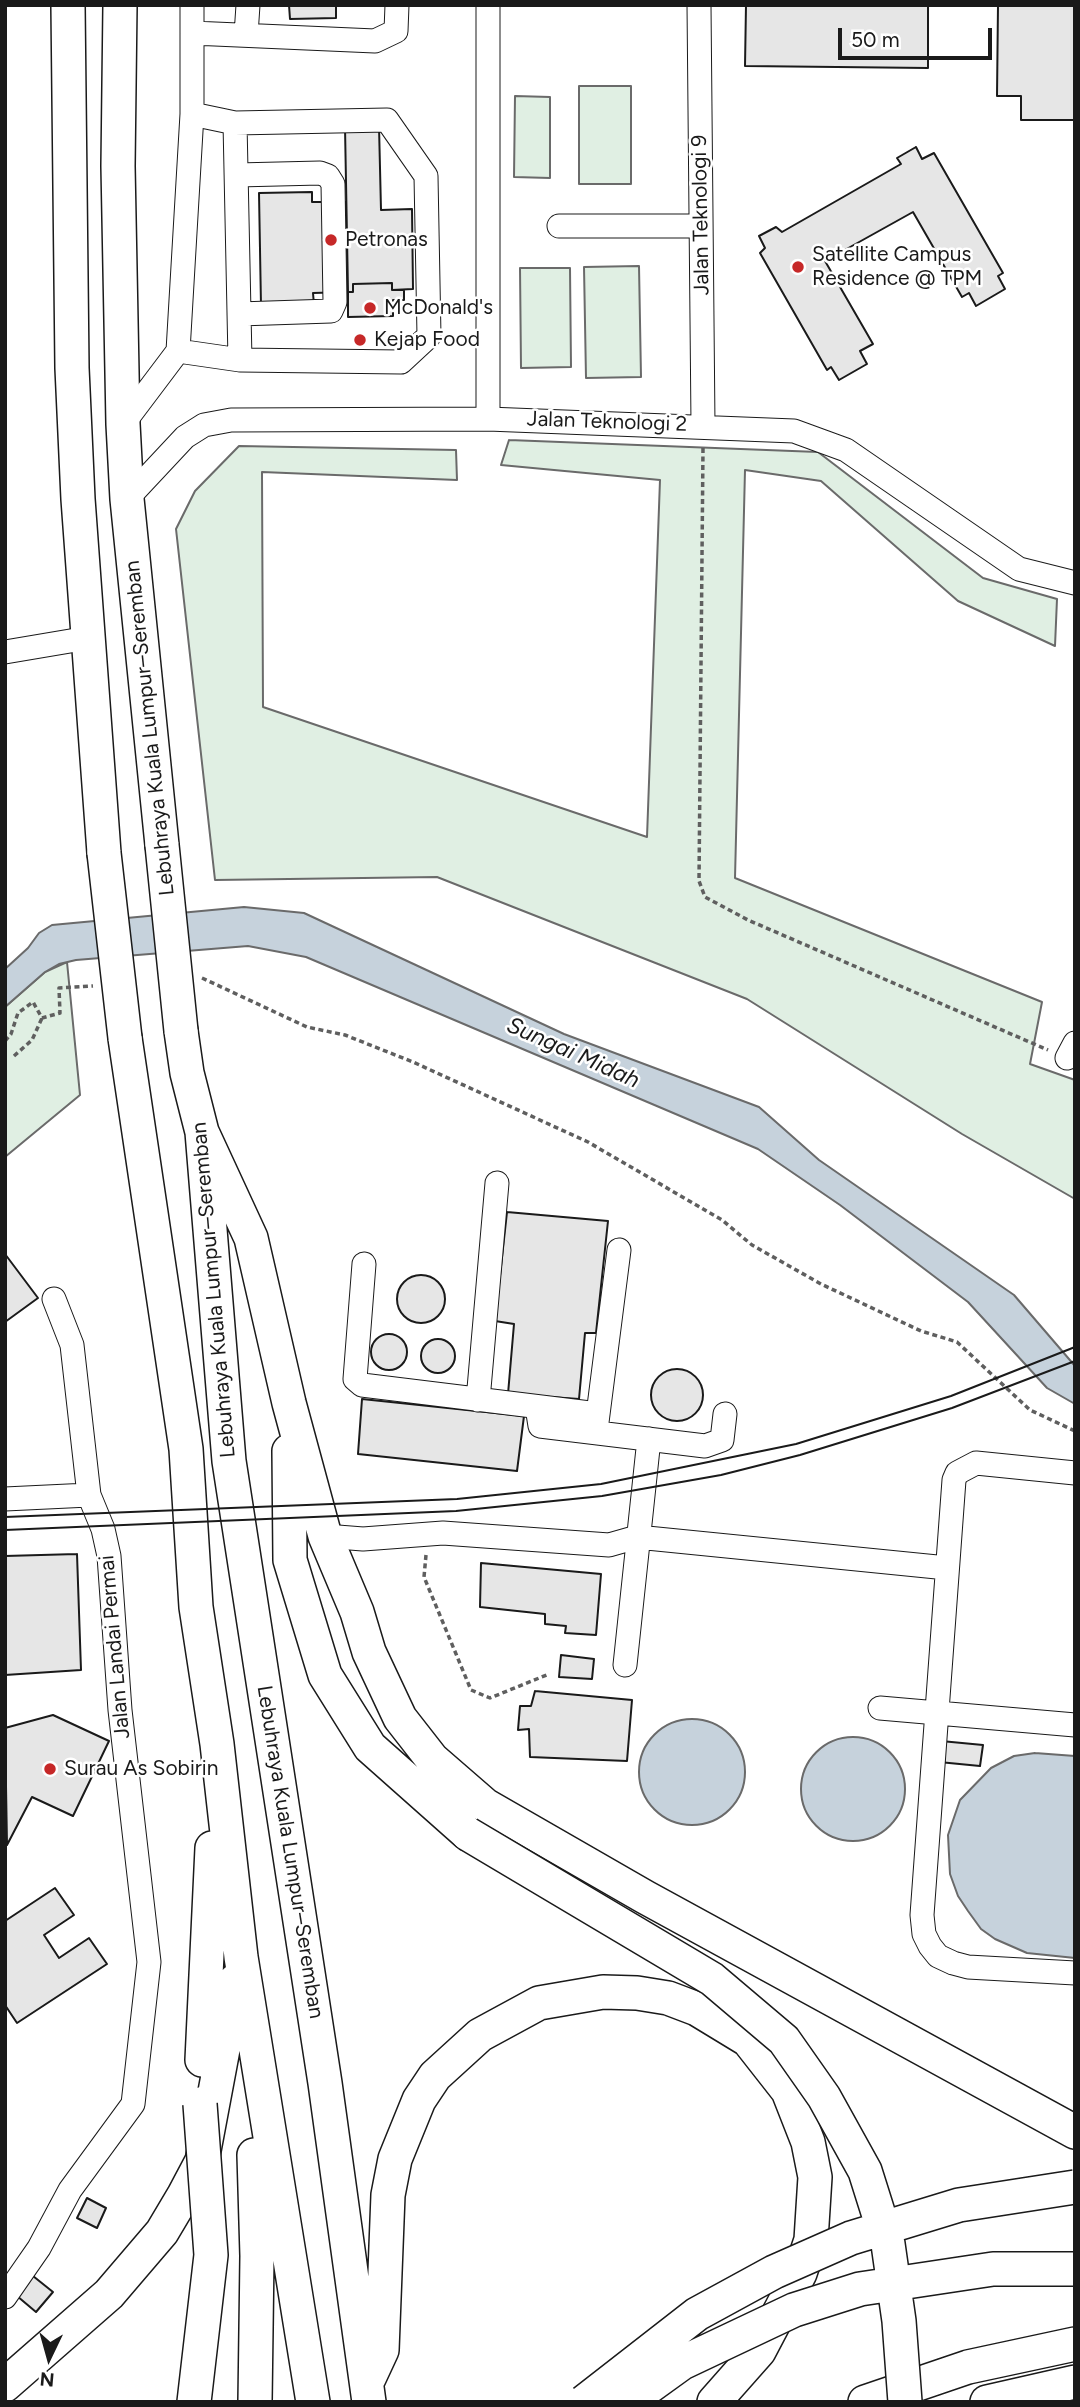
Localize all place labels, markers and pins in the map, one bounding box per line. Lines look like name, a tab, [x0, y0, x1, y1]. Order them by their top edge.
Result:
place label: Petronas	[345, 227, 428, 253]
marker: Petronas	[323, 232, 339, 248]
place label: Satellite Campus Residence @ TPM	[812, 242, 982, 292]
marker: Satellite Campus Residence @ TPM	[790, 259, 806, 275]
place label: McDonald's	[384, 295, 493, 321]
marker: McDonald's	[362, 300, 378, 316]
place label: Kejap Food	[374, 327, 480, 353]
marker: Kejap Food	[352, 332, 368, 348]
place label: Surau As Sobirin	[64, 1756, 218, 1782]
marker: Surau As Sobirin	[42, 1761, 58, 1777]

